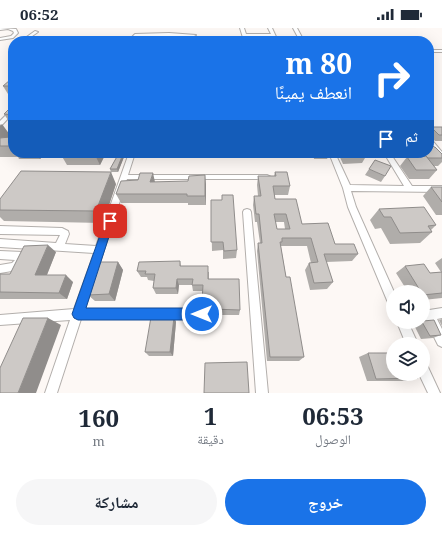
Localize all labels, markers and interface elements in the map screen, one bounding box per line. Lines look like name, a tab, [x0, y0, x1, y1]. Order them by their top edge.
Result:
text: 06:52	[20, 4, 58, 24]
text: 80 m	[285, 44, 352, 82]
icon: right	[366, 52, 418, 104]
text: انعطف يمينًا	[275, 80, 352, 104]
text: ثم	[405, 126, 418, 146]
icon: arrive	[375, 128, 397, 150]
pin	[93, 204, 127, 238]
icon: arrive	[99, 210, 121, 232]
map controls	[386, 285, 430, 381]
button: sound	[386, 285, 430, 329]
position arrow	[181, 293, 223, 335]
button: layers	[386, 337, 430, 381]
text: 1	[204, 399, 217, 432]
text: 06:53	[302, 399, 364, 432]
text: 160	[78, 401, 119, 434]
text: دقيقة	[197, 430, 224, 448]
text: الوصول	[315, 430, 351, 448]
text: m	[93, 432, 105, 450]
button: مشاركة	[16, 479, 217, 525]
button: خروج	[225, 479, 426, 525]

